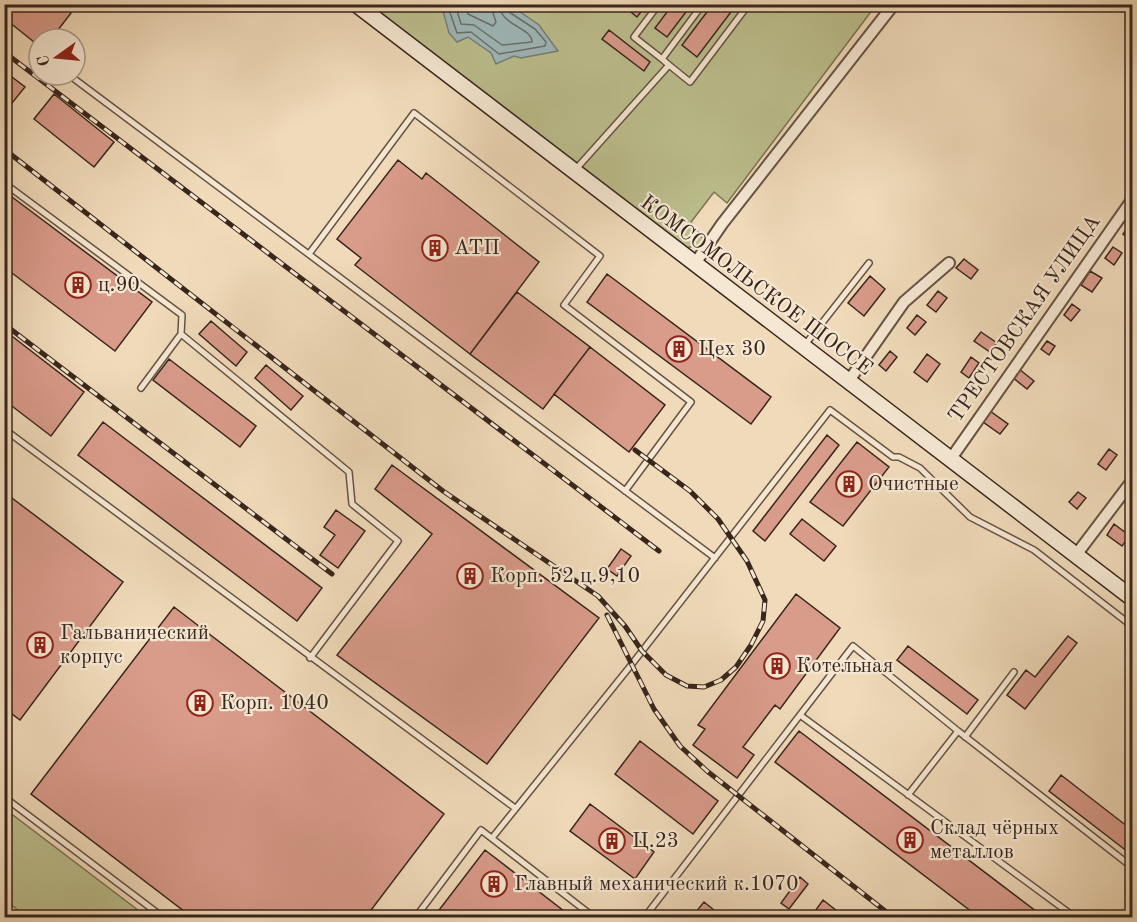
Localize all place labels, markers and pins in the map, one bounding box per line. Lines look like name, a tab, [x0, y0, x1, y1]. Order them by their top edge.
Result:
building icon: АТП	[420, 233, 450, 263]
place label: АТП	[454, 238, 500, 259]
building icon: ц.90	[63, 270, 93, 300]
place label: ц.90	[98, 275, 140, 296]
building icon: Цех 30	[664, 334, 694, 364]
place label: Цех 30	[698, 339, 766, 360]
building icon: Очистные	[834, 469, 864, 499]
place label: Очистные	[868, 474, 959, 495]
building icon: Корп. 52 ц.9,10	[455, 561, 485, 591]
place label: Корп. 52 ц.9,10	[490, 566, 640, 587]
place label: Гальванический корпус	[60, 623, 209, 668]
building icon: Гальванический корпус	[25, 630, 55, 660]
building icon: Котельная	[762, 651, 792, 681]
place label: Котельная	[796, 656, 893, 677]
building icon: Корп. 1040	[185, 688, 215, 718]
place label: Корп. 1040	[220, 693, 329, 714]
place label: Склад чёрных металлов	[930, 818, 1059, 863]
building icon: Склад чёрных металлов	[895, 825, 925, 855]
building icon: Ц.23	[597, 826, 627, 856]
place label: Ц.23	[632, 831, 679, 852]
building icon: Главный механический к.1070	[479, 869, 509, 899]
place label: Главный механический к.1070	[514, 874, 799, 895]

